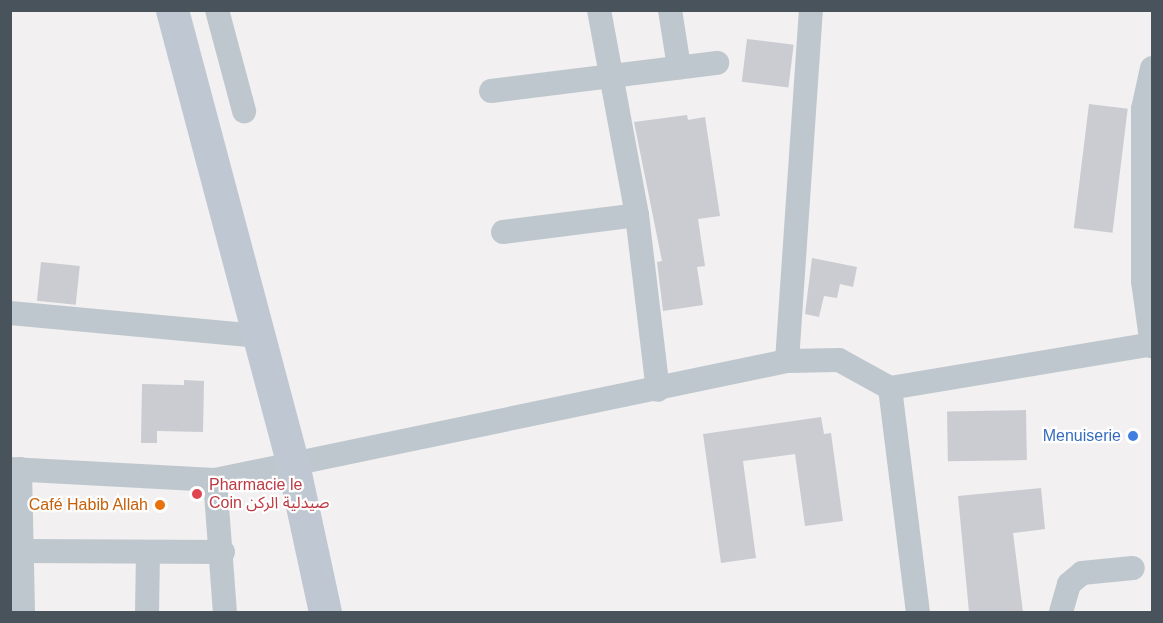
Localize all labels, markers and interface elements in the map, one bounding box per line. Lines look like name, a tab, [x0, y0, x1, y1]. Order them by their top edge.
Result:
place label: Menuiserie	[1043, 426, 1121, 446]
marker: Menuiserie	[1126, 429, 1140, 443]
place label: Pharmacie le Coin صيدلية الركن	[209, 475, 330, 513]
marker: Pharmacie le Coin صيدلية الركن	[190, 487, 204, 501]
place label: Café Habib Allah	[28, 495, 148, 515]
marker: Café Habib Allah	[153, 498, 167, 512]

